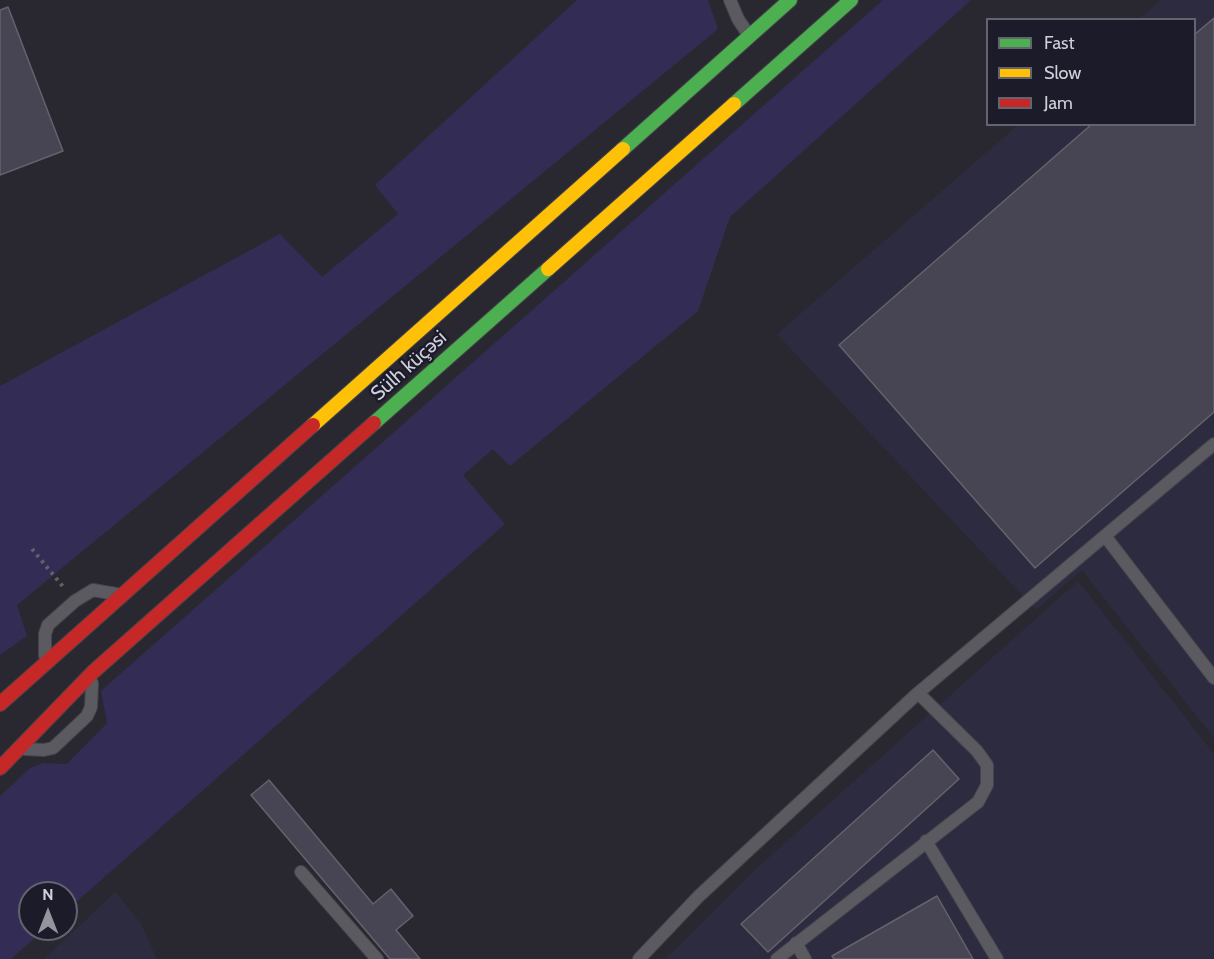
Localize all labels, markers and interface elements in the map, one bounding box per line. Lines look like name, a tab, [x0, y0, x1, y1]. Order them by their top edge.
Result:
legend	[986, 18, 1196, 126]
text: Fast	[1044, 32, 1075, 54]
text: Slow	[1044, 62, 1081, 84]
text: Jam	[1044, 92, 1073, 114]
street label: Sülh küçəsi	[366, 326, 452, 406]
north arrow	[18, 881, 78, 941]
text: N	[42, 885, 54, 904]

